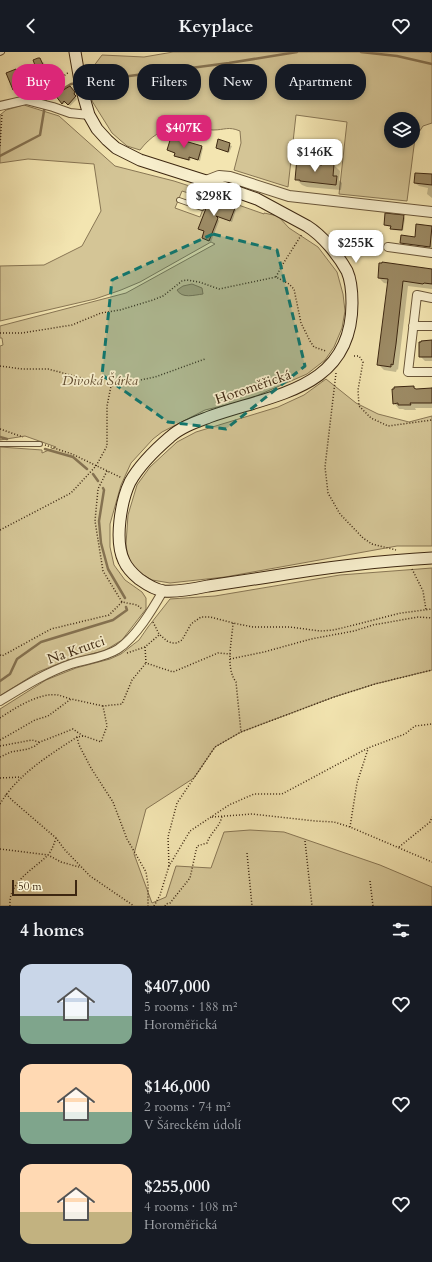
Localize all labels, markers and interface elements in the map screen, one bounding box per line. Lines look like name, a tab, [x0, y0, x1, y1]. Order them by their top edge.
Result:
text: Keyplace	[179, 14, 253, 39]
icon: back	[20, 15, 42, 37]
icon: heart	[390, 15, 412, 37]
chip: Buy	[12, 64, 65, 100]
chip: Rent	[73, 64, 129, 100]
chip: Filters	[137, 64, 201, 100]
chip: New	[209, 64, 267, 100]
chip: Apartment	[275, 64, 366, 100]
map controls	[384, 112, 420, 148]
button: layers	[384, 112, 420, 148]
pin: $407K	[156, 115, 212, 149]
text: $407K	[165, 119, 203, 137]
pin: $146K	[287, 139, 343, 173]
text: $146K	[296, 143, 334, 161]
pin: $298K	[186, 183, 242, 217]
text: $298K	[195, 187, 233, 205]
pin: $255K	[328, 230, 384, 264]
text: $255K	[337, 234, 375, 252]
street label: Horoměřická	[213, 365, 293, 409]
park label: Divoká Šárka	[62, 371, 138, 390]
street label: Na Krutci	[45, 631, 107, 669]
scale bar	[12, 878, 77, 897]
text: 50 m	[18, 879, 42, 894]
text: 4 homes	[20, 919, 84, 942]
icon: filters	[390, 919, 412, 941]
text: $407,000	[144, 975, 210, 998]
icon: home	[52, 980, 100, 1028]
icon: heart	[390, 993, 412, 1015]
text: 5 rooms · 188 m²	[144, 998, 237, 1016]
text: Horoměřická	[144, 1016, 217, 1034]
text: $146,000	[144, 1075, 210, 1098]
icon: home	[52, 1080, 100, 1128]
icon: heart	[390, 1093, 412, 1115]
text: 2 rooms · 74 m²	[144, 1098, 231, 1116]
text: V Šáreckém údolí	[144, 1116, 241, 1134]
text: $255,000	[144, 1175, 210, 1198]
icon: home	[52, 1180, 100, 1228]
icon: heart	[390, 1193, 412, 1215]
text: 4 rooms · 108 m²	[144, 1198, 237, 1216]
text: Horoměřická	[144, 1216, 217, 1234]

